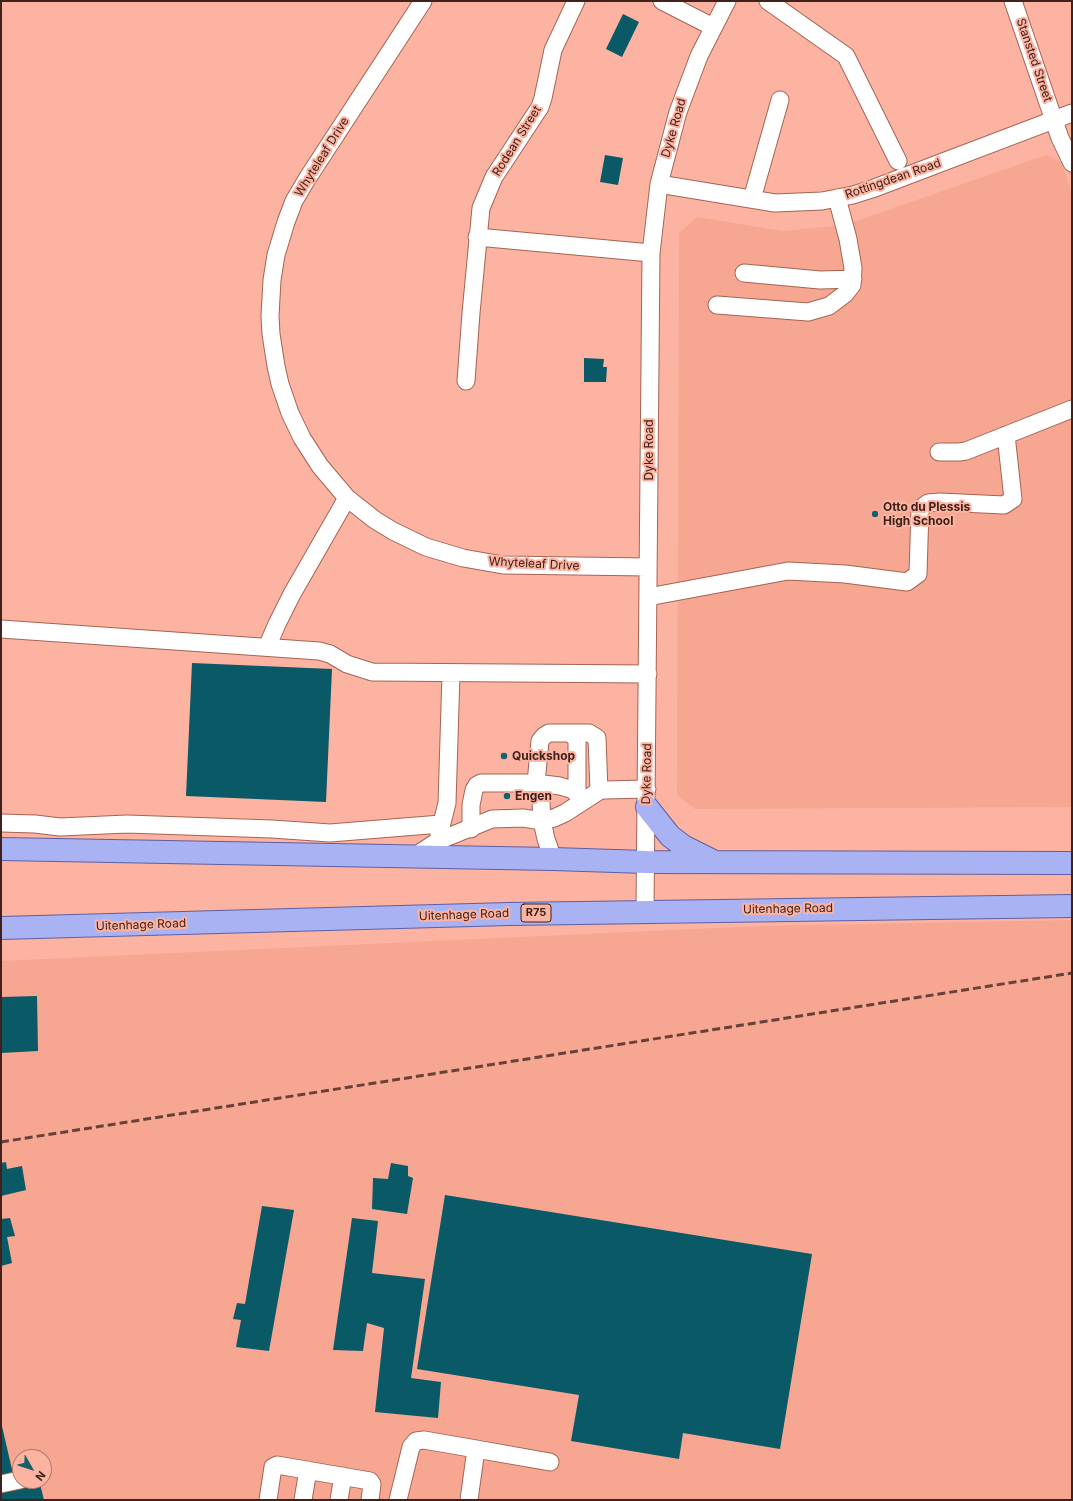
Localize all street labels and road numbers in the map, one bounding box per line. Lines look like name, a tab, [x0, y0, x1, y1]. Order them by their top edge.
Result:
street label: Stansted Street	[1013, 16, 1055, 104]
street label: Dyke Road	[659, 97, 689, 159]
street label: Rodean Street	[490, 103, 544, 179]
street label: Whyteleaf Drive	[292, 115, 352, 199]
street label: Rottingdean Road	[843, 156, 943, 202]
street label: Dyke Road	[642, 419, 656, 481]
street label: Whyteleaf Drive	[488, 554, 580, 574]
street label: Dyke Road	[639, 743, 655, 805]
street label: Uitenhage Road	[743, 901, 833, 917]
road number: R75	[521, 904, 551, 922]
street label: Uitenhage Road	[419, 906, 509, 924]
street label: Uitenhage Road	[96, 916, 186, 934]

